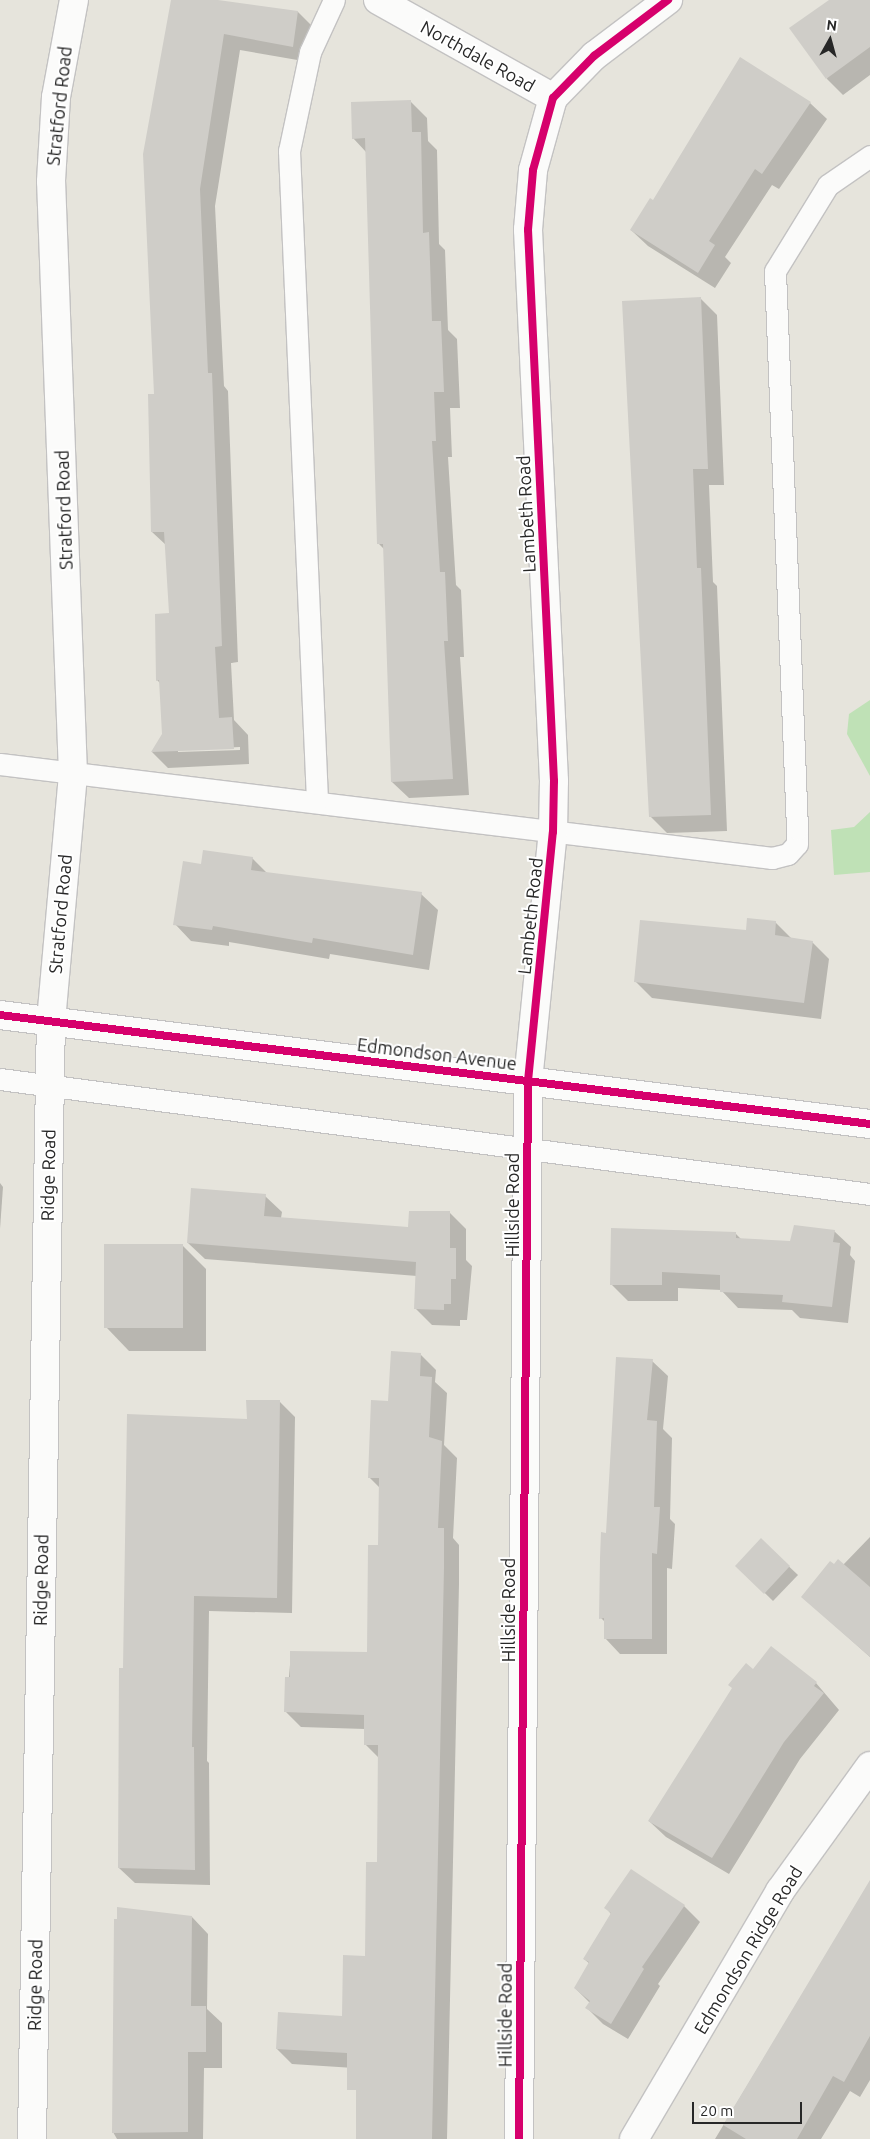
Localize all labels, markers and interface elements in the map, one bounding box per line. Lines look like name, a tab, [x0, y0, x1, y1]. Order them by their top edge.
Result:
north arrow	[805, 15, 855, 65]
street label: Northdale Road	[417, 16, 539, 96]
text: N	[826, 17, 838, 34]
street label: Stratford Road	[42, 45, 76, 167]
street label: Stratford Road	[51, 450, 77, 570]
street label: Lambeth Road	[512, 455, 540, 573]
street label: Stratford Road	[44, 853, 76, 975]
street label: Lambeth Road	[513, 856, 547, 976]
street label: Edmondson Avenue	[356, 1033, 518, 1075]
street label: Ridge Road	[36, 1129, 60, 1221]
street label: Hillside Road	[501, 1153, 523, 1257]
street label: Ridge Road	[29, 1534, 53, 1626]
street label: Hillside Road	[497, 1558, 519, 1662]
street label: Edmondson Ridge Road	[689, 1862, 807, 2038]
street label: Ridge Road	[23, 1939, 47, 2031]
street label: Hillside Road	[494, 1963, 516, 2067]
scale bar	[695, 2092, 805, 2124]
text: 20 m	[700, 2102, 733, 2119]

